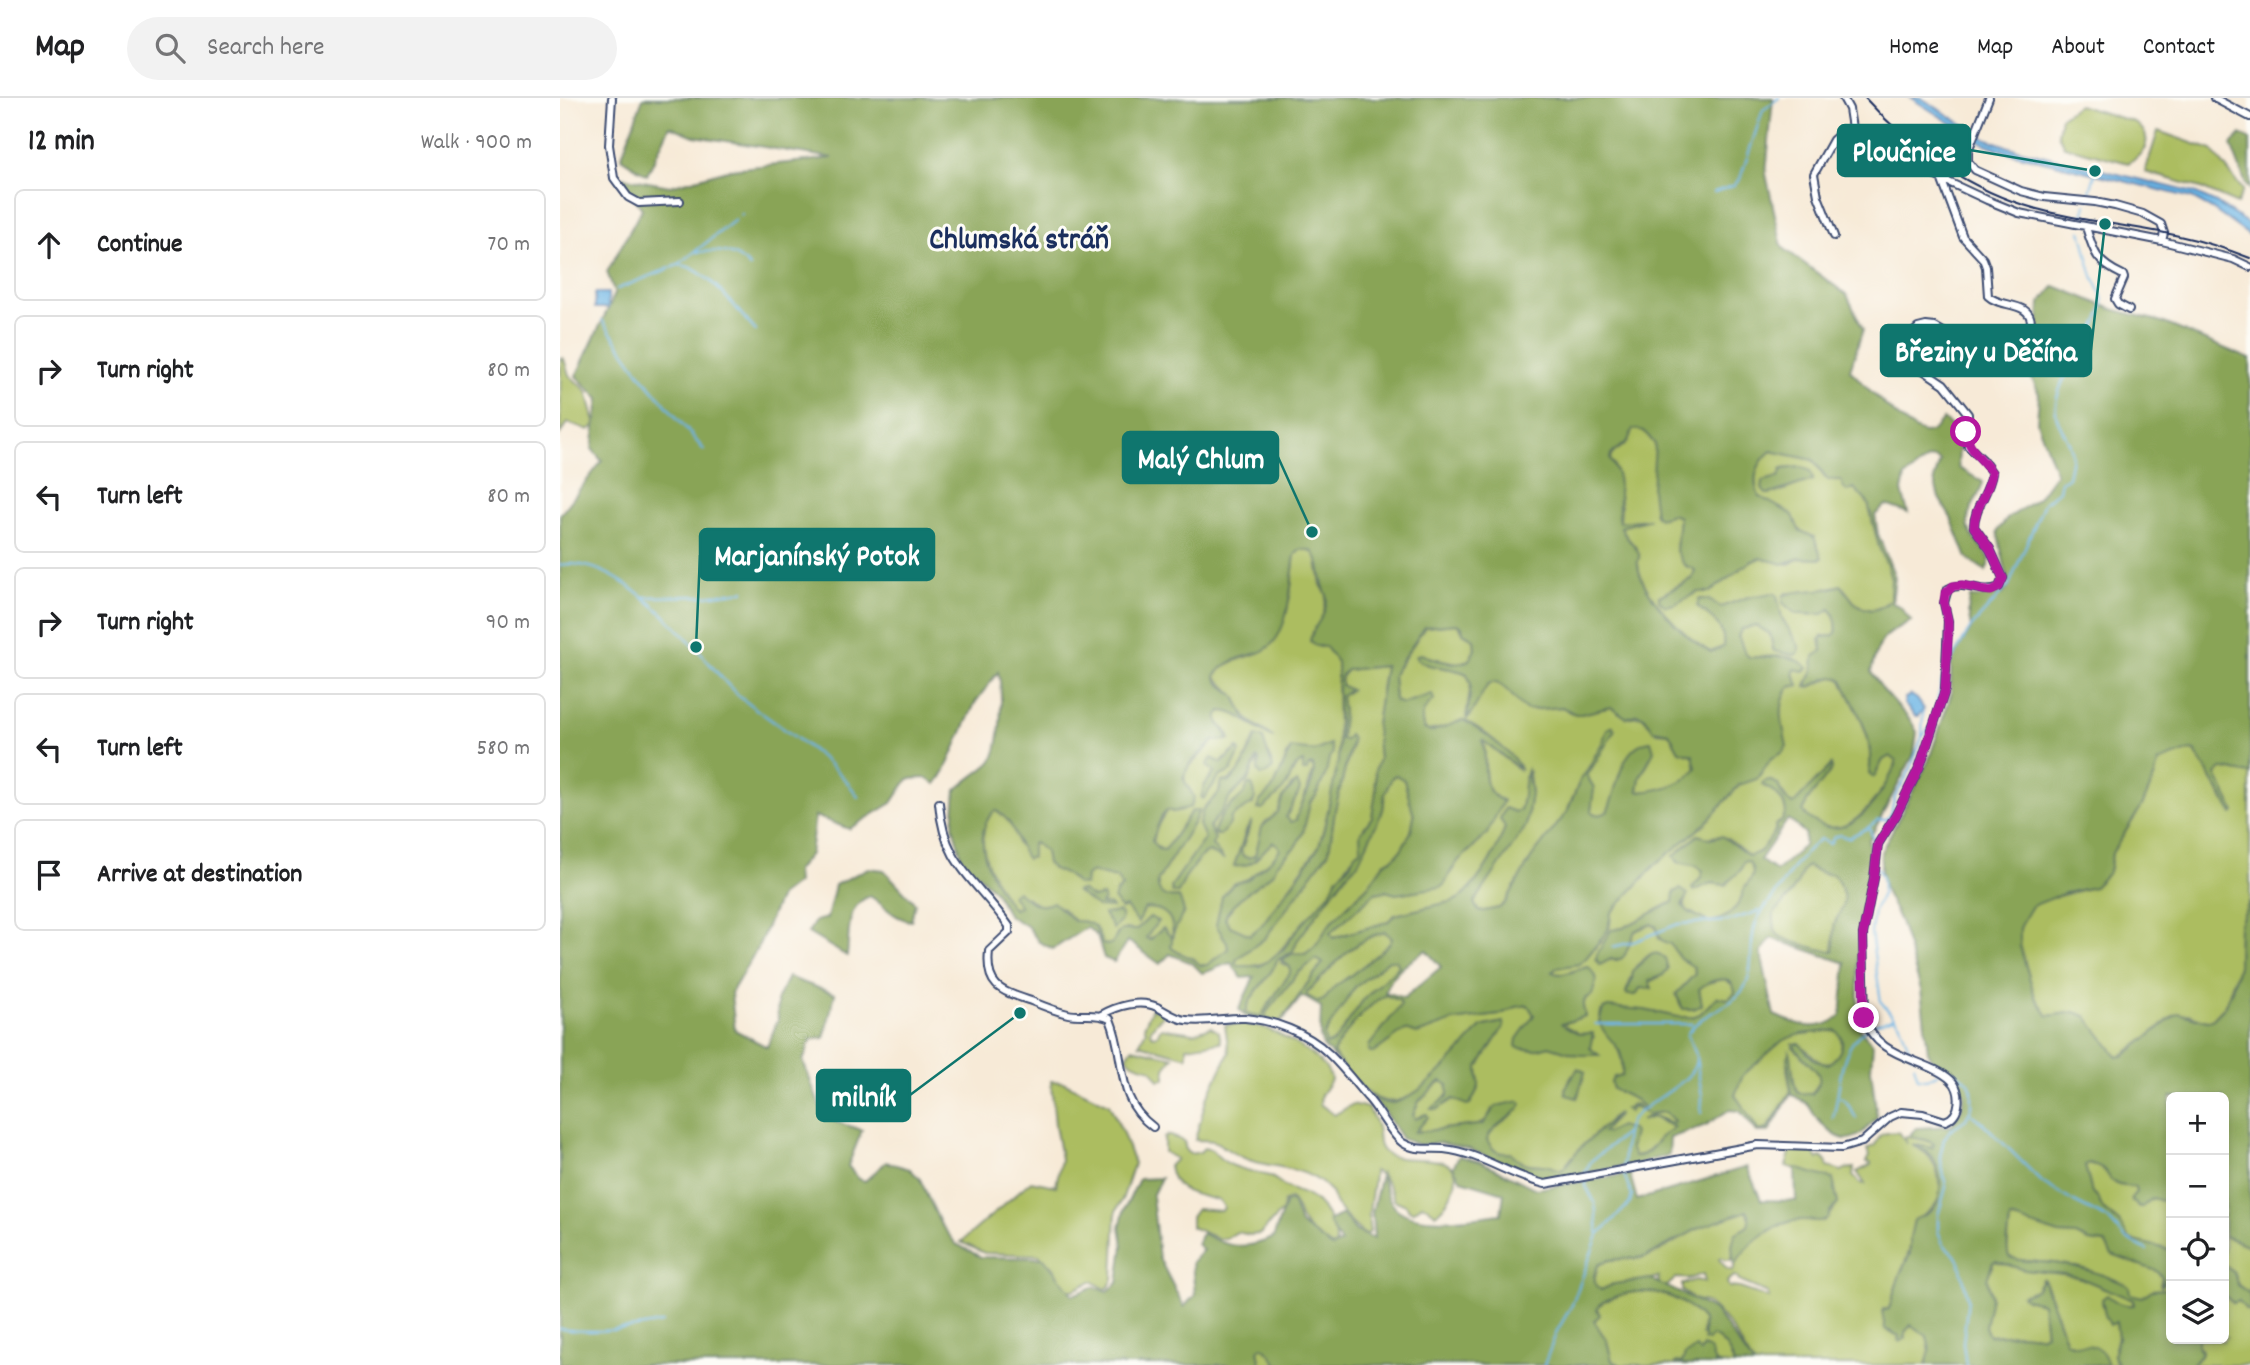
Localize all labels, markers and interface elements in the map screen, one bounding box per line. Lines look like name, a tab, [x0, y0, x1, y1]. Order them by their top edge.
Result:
search box	[127, 17, 617, 80]
text: Map	[35, 25, 85, 72]
icon: search	[151, 29, 189, 67]
text: Search here	[207, 30, 325, 67]
text: Home	[1889, 31, 1939, 65]
text: Map	[1977, 31, 2013, 65]
text: About	[2051, 31, 2105, 65]
text: Contact	[2143, 31, 2215, 65]
text: 12 min	[28, 122, 95, 165]
callout: Ploučnice	[1838, 125, 1970, 176]
text: Walk · 900 m	[421, 127, 532, 160]
text: Ploučnice	[1852, 134, 1956, 177]
district label: Chlumská stráň	[929, 221, 1109, 264]
icon: ahead	[30, 226, 68, 264]
text: Continue	[97, 227, 182, 264]
text: 70 m	[488, 229, 530, 262]
callout: Březiny u Děčína	[1881, 325, 2091, 376]
text: Březiny u Děčína	[1895, 334, 2078, 377]
icon: right	[30, 352, 68, 390]
text: Turn right	[97, 353, 194, 390]
text: 80 m	[487, 355, 530, 388]
route start	[1950, 416, 1981, 447]
callout: Malý Chlum	[1123, 432, 1278, 483]
text: Malý Chlum	[1137, 441, 1265, 484]
icon: left	[30, 478, 68, 516]
text: Turn left	[97, 479, 183, 516]
text: 80 m	[487, 481, 530, 514]
callout: Marjanínský Potok	[700, 529, 934, 580]
text: Marjanínský Potok	[714, 538, 920, 581]
icon: right	[30, 604, 68, 642]
text: Turn right	[97, 605, 194, 642]
text: 90 m	[486, 607, 530, 640]
icon: left	[30, 730, 68, 768]
text: Turn left	[97, 731, 183, 768]
text: 580 m	[477, 733, 530, 766]
icon: arrive	[30, 856, 68, 894]
text: Arrive at destination	[97, 857, 302, 894]
route end	[1848, 1002, 1879, 1033]
callout: milník	[817, 1070, 910, 1121]
text: milník	[832, 1079, 896, 1122]
map controls	[2166, 1092, 2229, 1344]
button: +	[2166, 1092, 2229, 1155]
button: −	[2166, 1155, 2229, 1218]
button: locate	[2166, 1218, 2229, 1281]
button: layers	[2166, 1281, 2229, 1344]

